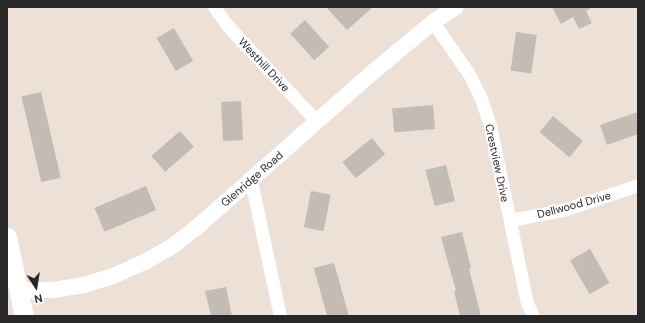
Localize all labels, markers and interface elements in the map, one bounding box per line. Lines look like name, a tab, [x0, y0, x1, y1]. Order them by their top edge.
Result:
street label: Westhill Drive	[236, 35, 292, 95]
street label: Crestview Drive	[482, 123, 512, 203]
street label: Glenridge Road	[218, 149, 286, 209]
street label: Dellwood Drive	[536, 189, 612, 221]
north arrow	[16, 267, 56, 307]
text: N	[33, 291, 44, 306]

